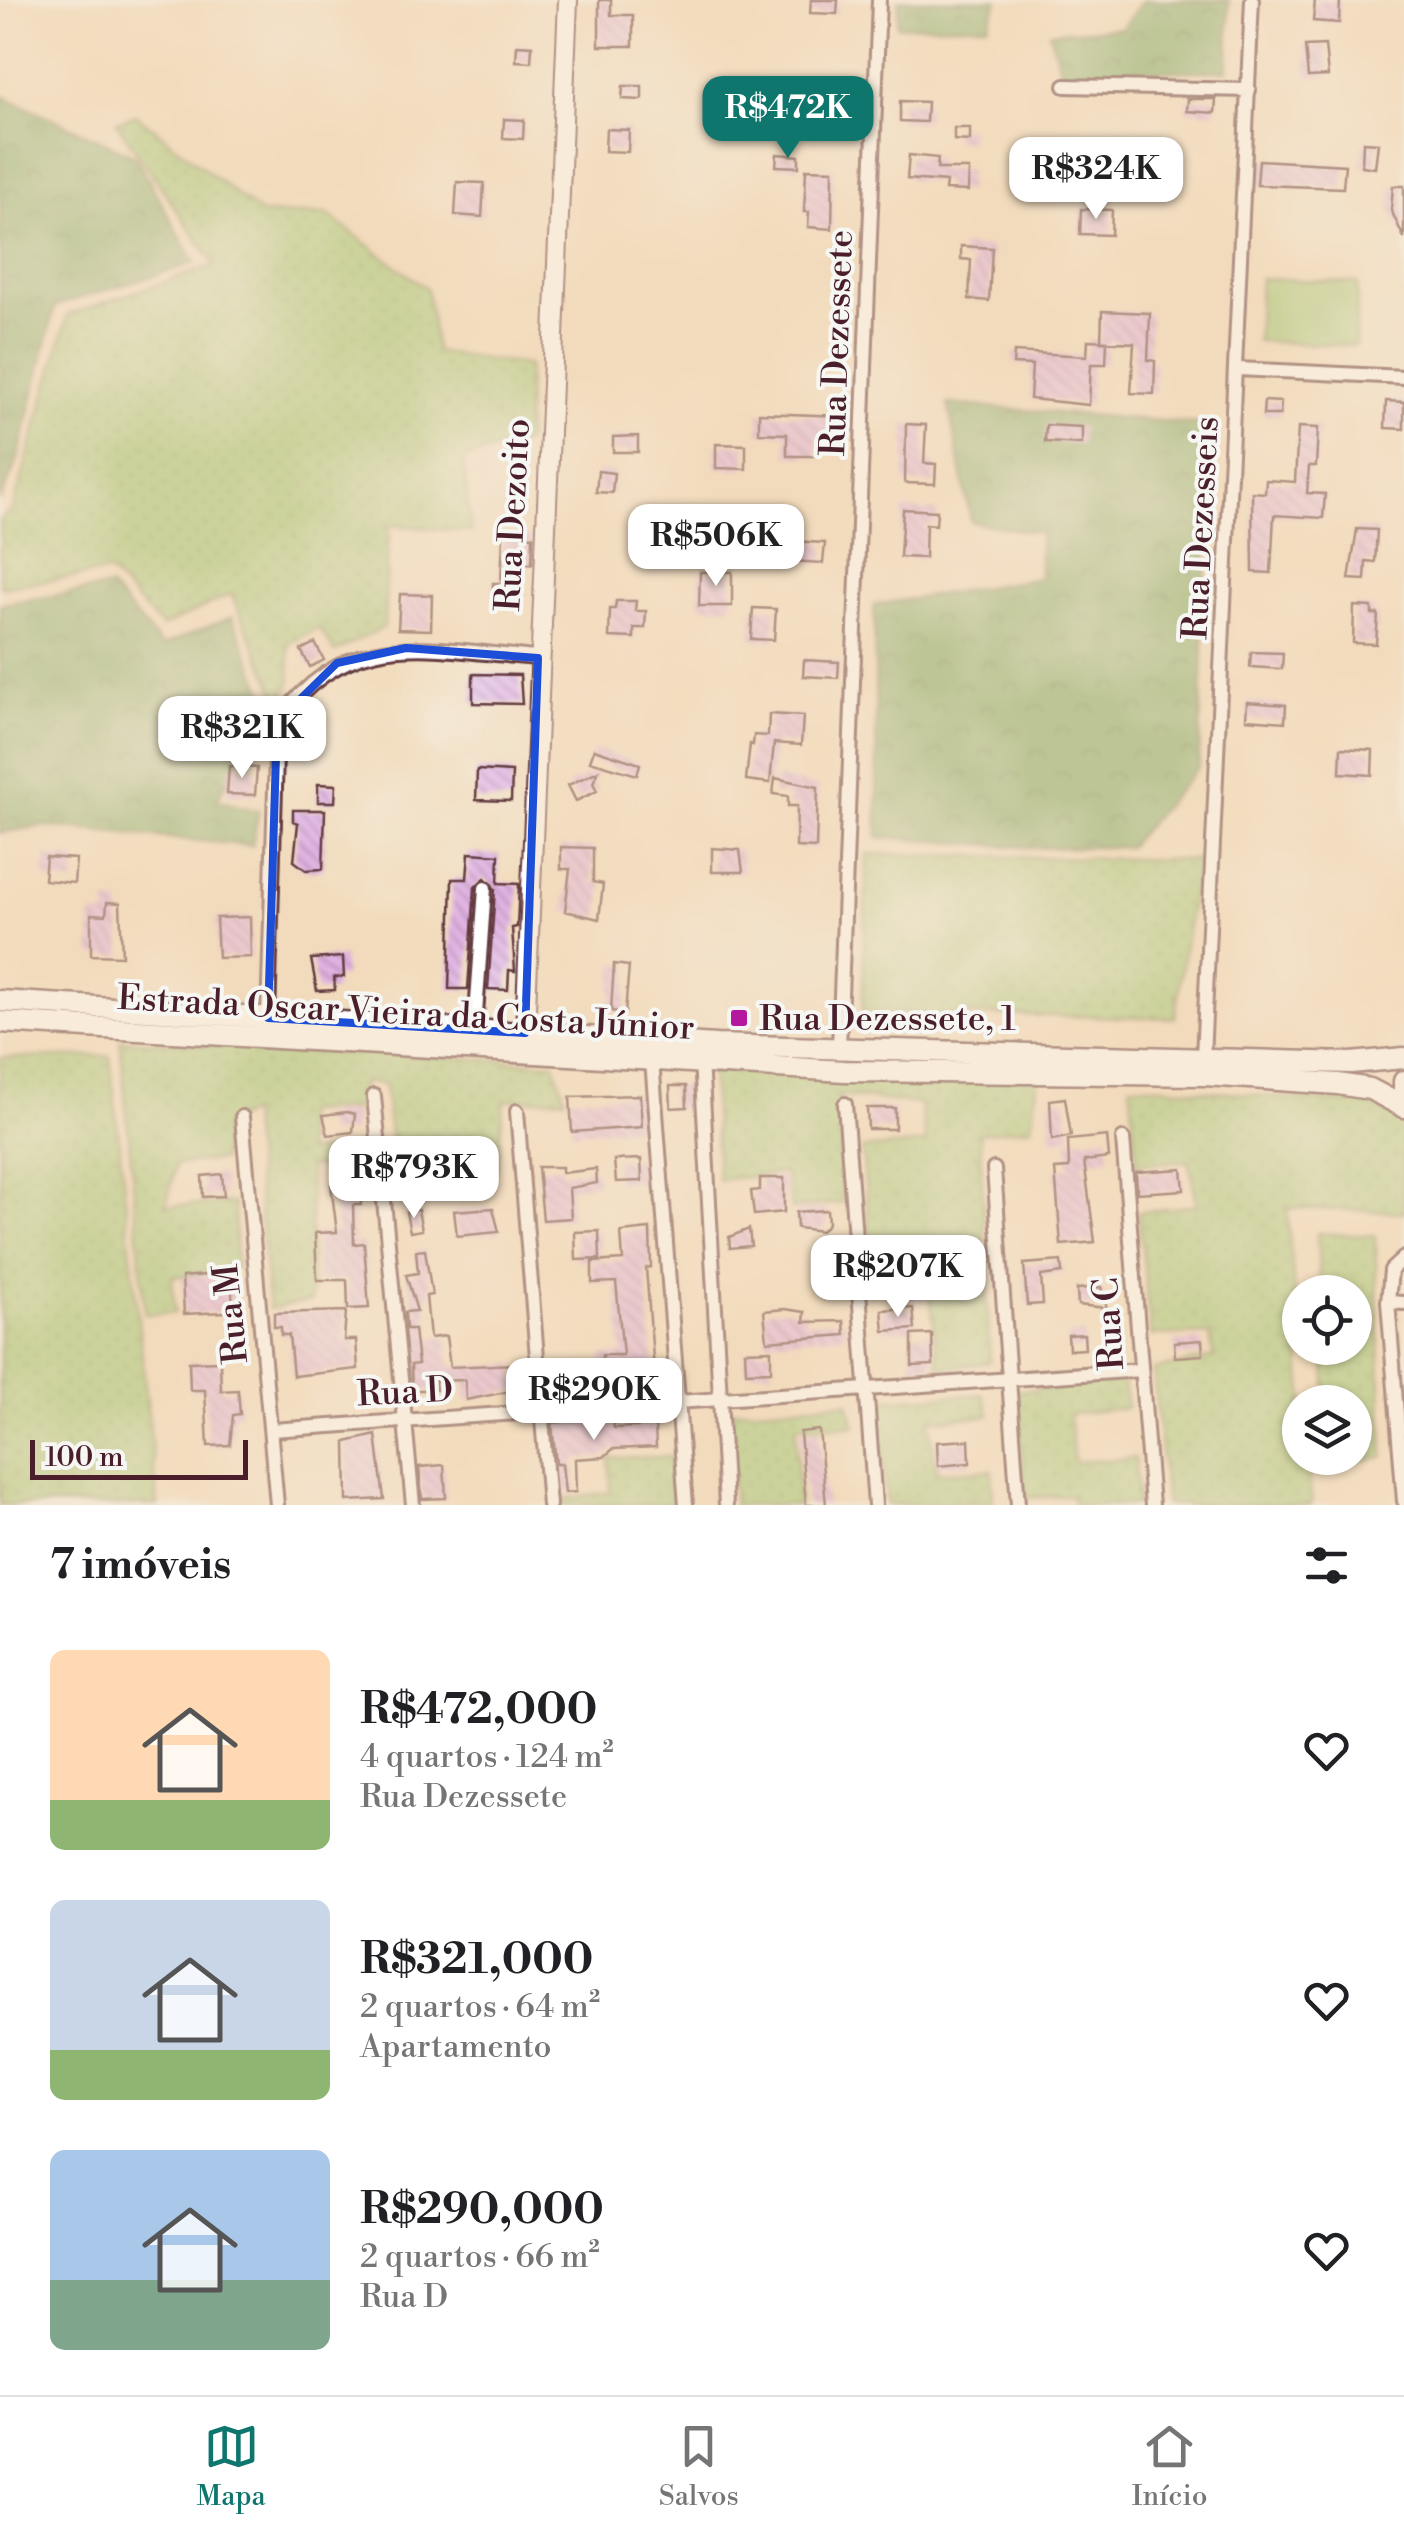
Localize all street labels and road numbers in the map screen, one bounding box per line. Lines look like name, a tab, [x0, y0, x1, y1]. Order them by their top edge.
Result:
street label: Rua Dezessete	[812, 229, 863, 457]
street label: Rua Dezesseis	[1174, 415, 1229, 641]
street label: Rua Dezoito	[487, 417, 540, 613]
street label: Estrada Oscar Vieira da Costa Júnior	[116, 977, 696, 1050]
street label: Rua M	[205, 1262, 258, 1366]
street label: Rua C	[1085, 1276, 1134, 1372]
street label: Rua D	[356, 1369, 454, 1416]

